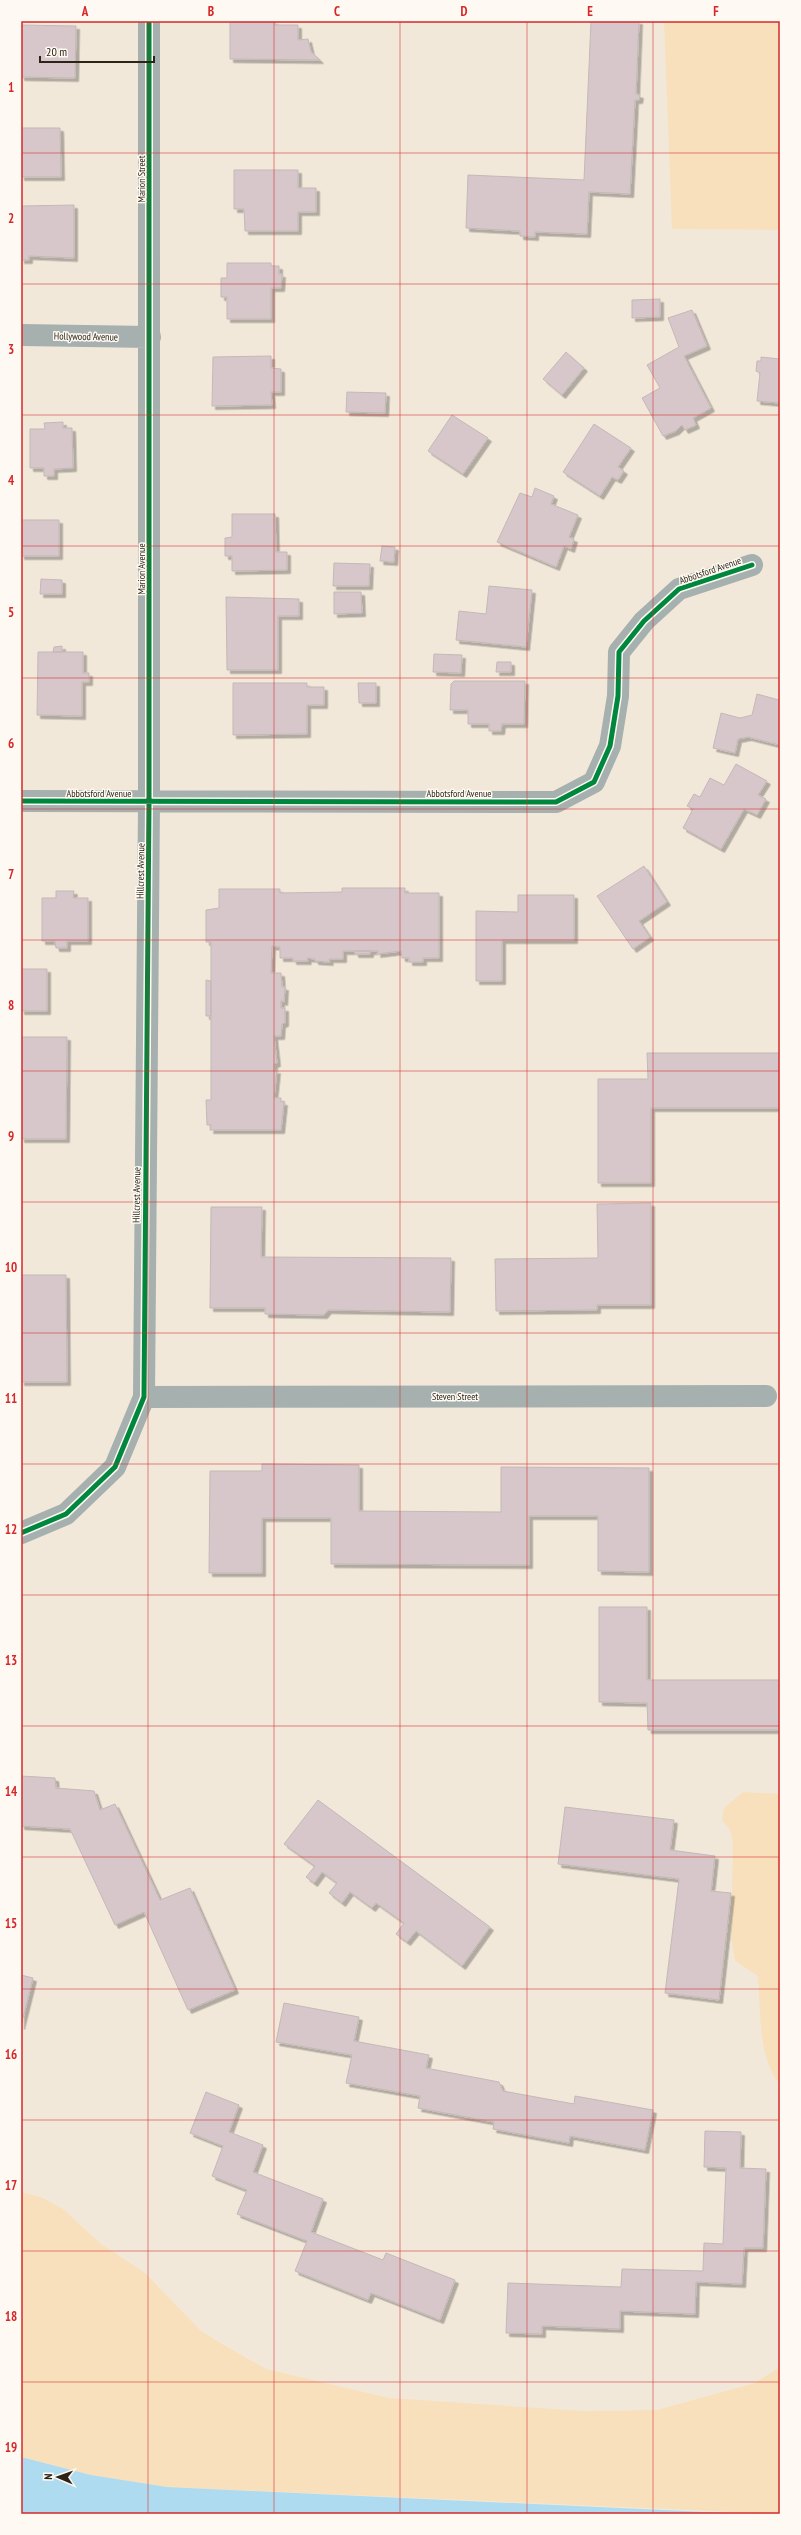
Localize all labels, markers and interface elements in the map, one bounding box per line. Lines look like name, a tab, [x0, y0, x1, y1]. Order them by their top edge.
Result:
text: A	[81, 3, 89, 20]
text: B	[208, 3, 214, 20]
text: C	[334, 3, 340, 20]
text: D	[461, 3, 468, 20]
text: E	[587, 3, 593, 20]
text: F	[713, 3, 719, 20]
scale bar	[40, 38, 154, 64]
text: 20 m	[46, 44, 67, 59]
text: 1	[8, 79, 14, 96]
street label: Marion Street	[135, 155, 148, 202]
text: 2	[8, 210, 14, 227]
street label: Hollywood Avenue	[54, 329, 118, 344]
text: 3	[8, 341, 14, 358]
text: 4	[8, 472, 15, 489]
street label: Marion Avenue	[135, 543, 148, 595]
street label: Abbotsford Avenue	[677, 554, 743, 587]
text: 5	[8, 604, 14, 621]
text: 6	[8, 735, 14, 752]
street label: Abbotsford Avenue	[67, 787, 131, 800]
street label: Abbotsford Avenue	[427, 787, 491, 800]
street label: Hillcrest Avenue	[134, 843, 147, 899]
text: 7	[8, 866, 14, 883]
text: 8	[8, 997, 14, 1014]
text: 9	[8, 1128, 14, 1145]
street label: Hillcrest Avenue	[130, 1167, 143, 1223]
text: 10	[5, 1259, 17, 1276]
text: 11	[5, 1390, 17, 1407]
street label: Steven Street	[432, 1390, 478, 1403]
text: 12	[5, 1521, 17, 1538]
text: 13	[5, 1652, 17, 1669]
text: 14	[5, 1783, 18, 1800]
text: 15	[5, 1915, 17, 1932]
text: 16	[5, 2046, 17, 2063]
text: 17	[5, 2177, 17, 2194]
text: 18	[5, 2308, 17, 2325]
text: 19	[5, 2439, 17, 2456]
north arrow	[38, 2457, 78, 2497]
text: N	[41, 2473, 55, 2480]

